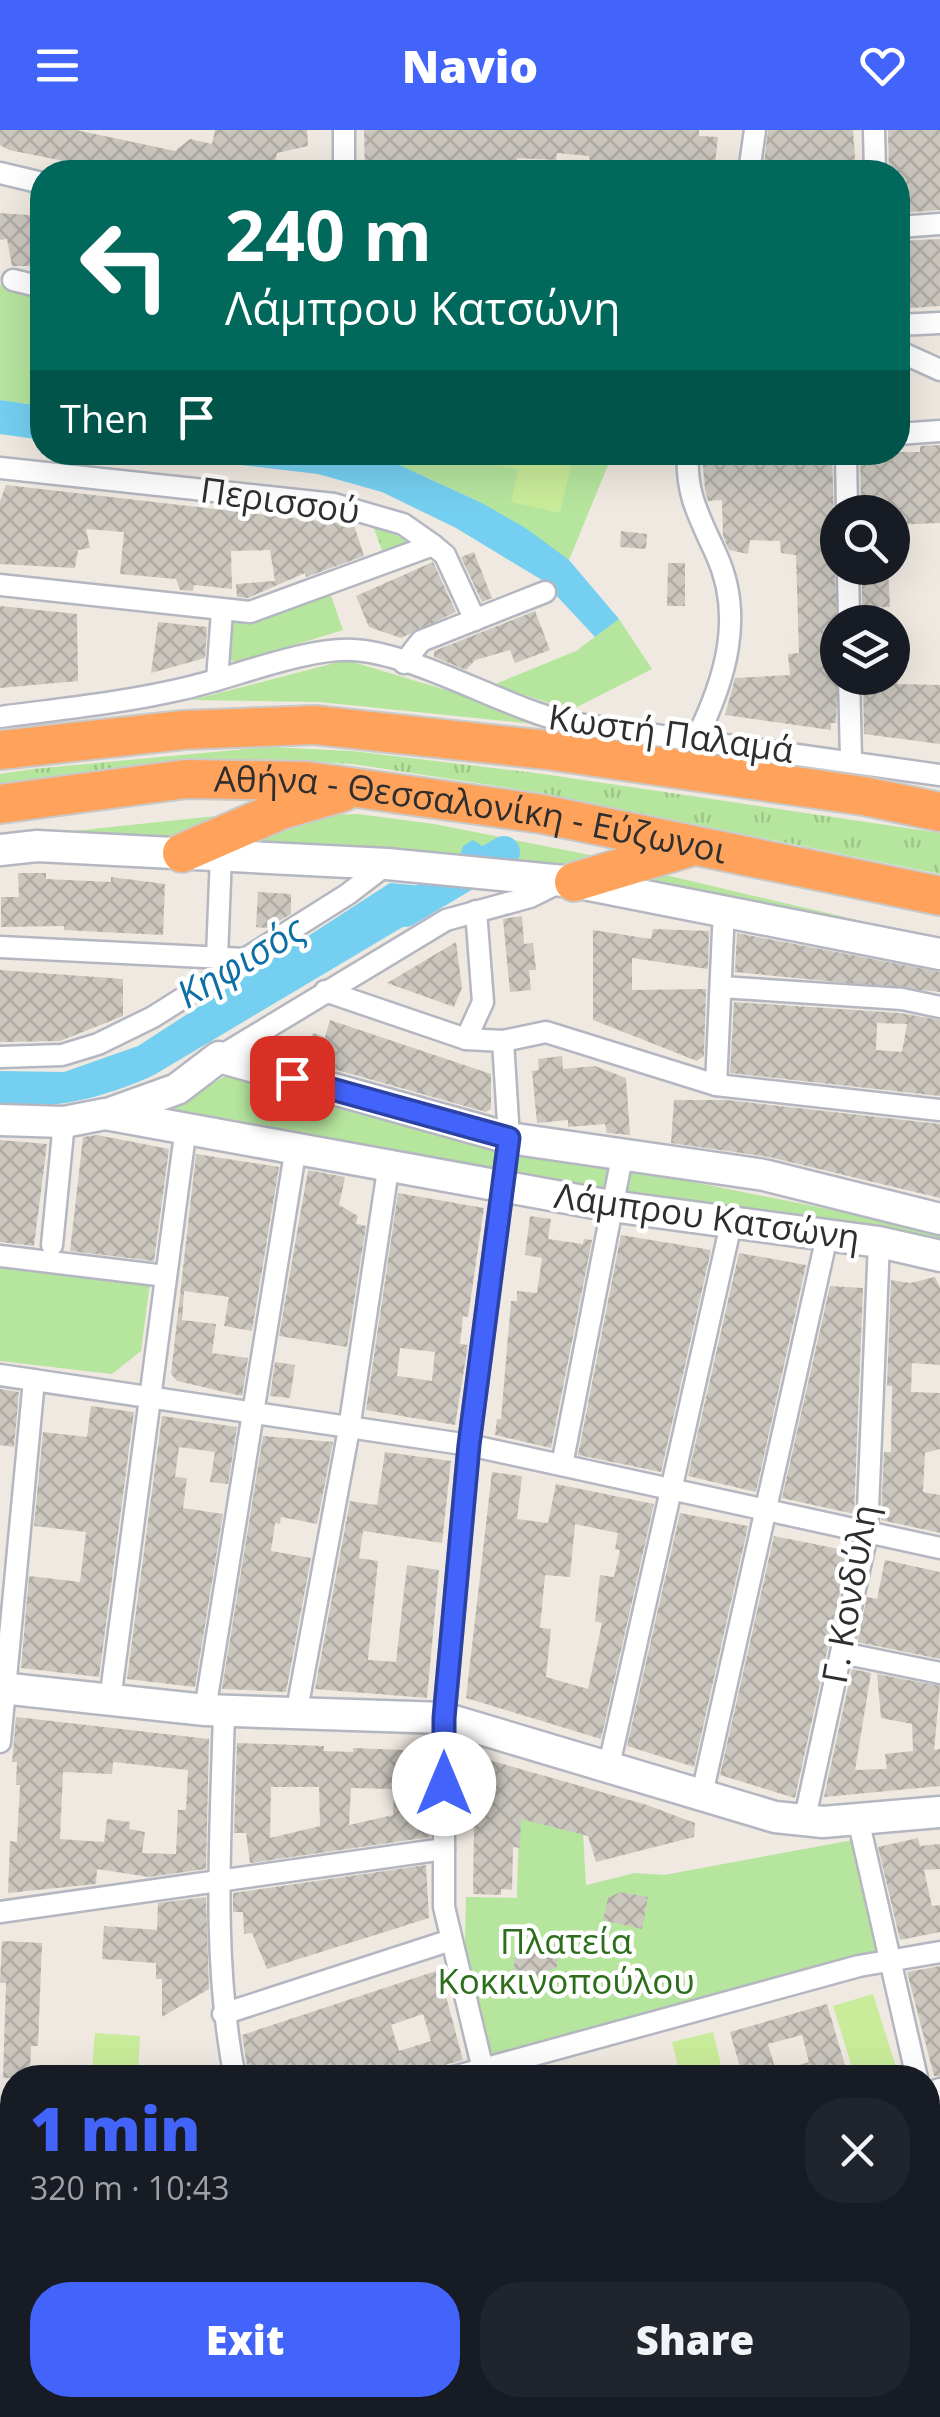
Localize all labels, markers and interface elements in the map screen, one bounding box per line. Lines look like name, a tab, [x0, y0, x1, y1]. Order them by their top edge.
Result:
text: Navio	[402, 35, 538, 96]
icon: menu	[30, 38, 85, 93]
icon: heart	[855, 38, 910, 93]
text: 240 m	[225, 186, 432, 282]
icon: left	[60, 200, 190, 330]
text: Λάμπρου Κατσώνη	[225, 277, 621, 338]
icon: arrive	[169, 390, 224, 445]
text: Then	[60, 392, 149, 444]
street label: Περισσού	[198, 465, 363, 534]
map controls	[820, 495, 910, 695]
button: search	[820, 495, 910, 585]
button: layers	[820, 605, 910, 695]
street label: Κωστή Παλαμά	[546, 692, 797, 773]
street label: Αθήνα - Θεσσαλονίκη - Εύζωνοι	[214, 754, 732, 874]
water label: Κηφισός	[166, 901, 315, 1019]
pin	[250, 1036, 335, 1121]
icon: arrive	[265, 1051, 320, 1106]
street label: Λάμπρου Κατσώνη	[552, 1171, 863, 1260]
street label: Γ. Κονδύλη	[810, 1501, 887, 1687]
position arrow	[392, 1732, 496, 1836]
park label: Πλατεία Κοκκινοπούλου	[437, 1917, 695, 2004]
text: 1 min	[30, 2087, 200, 2169]
button: close	[805, 2098, 910, 2203]
text: 320 m · 10:43	[30, 2166, 229, 2209]
button: Exit	[30, 2282, 460, 2397]
button: Share	[480, 2282, 910, 2397]

